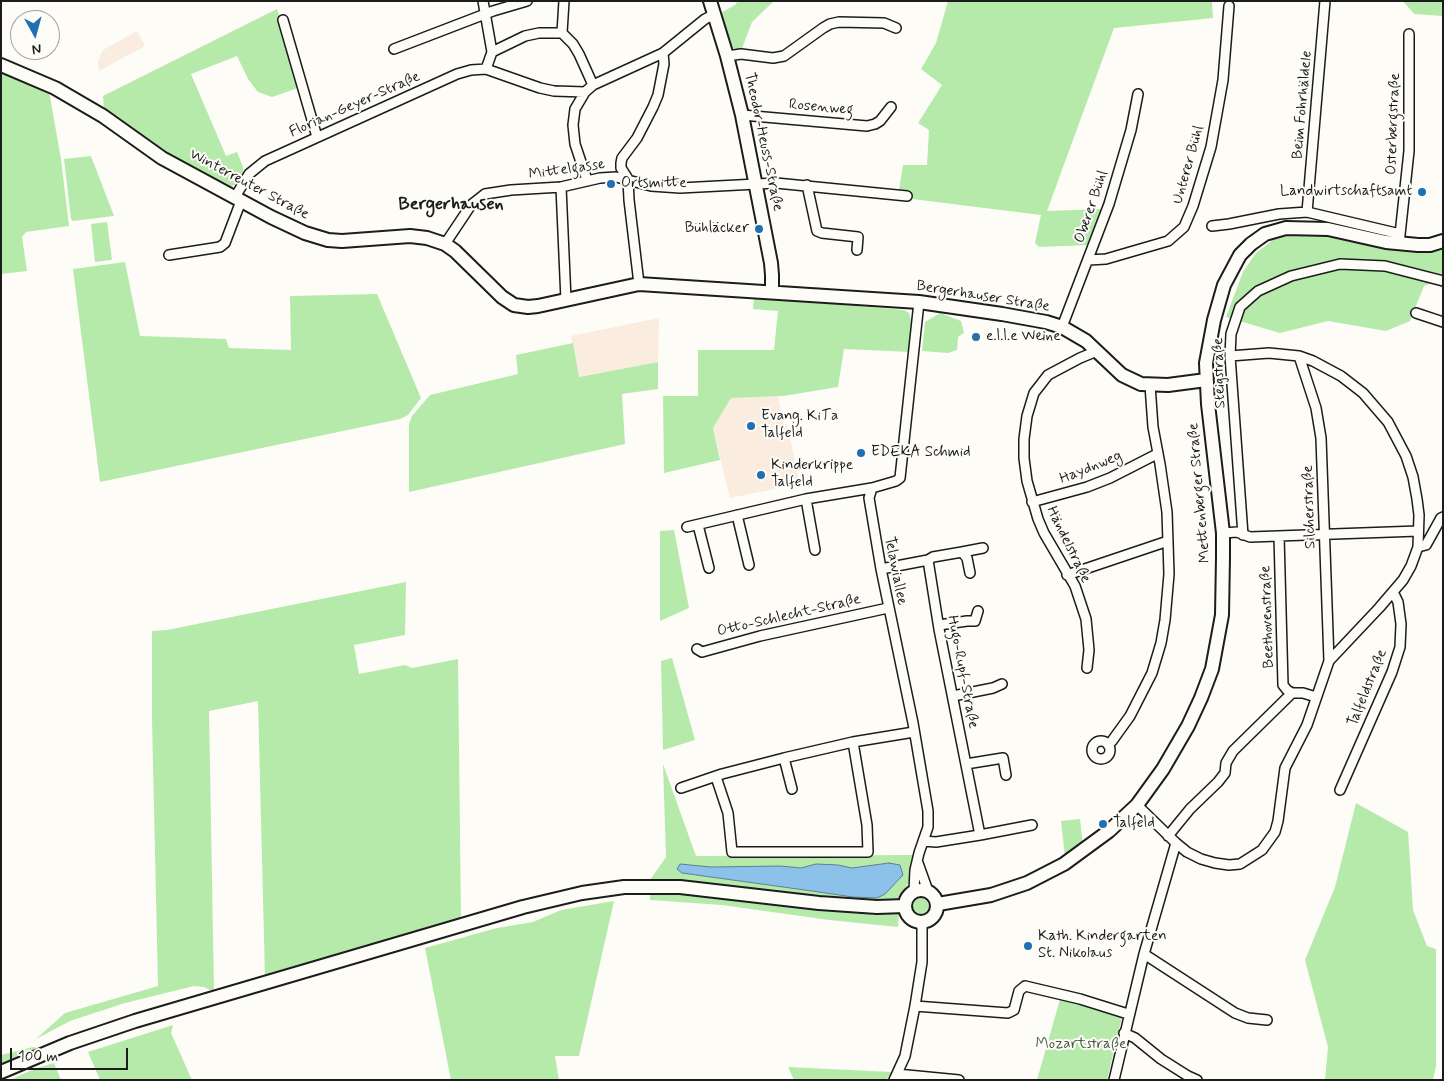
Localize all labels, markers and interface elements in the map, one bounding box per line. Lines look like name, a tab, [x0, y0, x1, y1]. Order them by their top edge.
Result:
north arrow	[10, 10, 60, 60]
text: N	[31, 39, 42, 58]
street label: Beim Fohrhäldele	[1289, 50, 1317, 160]
street label: Florian-Geyer-Straße	[287, 68, 423, 142]
street label: Theodor-Heuss-Straße	[739, 71, 787, 213]
street label: Osterbergstraße	[1383, 73, 1405, 175]
street label: Rosenweg	[788, 96, 854, 120]
street label: Unterer Bühl	[1169, 124, 1209, 206]
street label: Winterreuter Straße	[186, 146, 312, 224]
street label: Mittelgasse	[528, 156, 606, 184]
street label: Oberer Bühl	[1071, 168, 1113, 246]
place label: Ortsmitte	[621, 175, 687, 193]
marker: Ortsmitte	[605, 178, 617, 190]
place label: Landwirtschaftsamt	[1280, 183, 1412, 201]
marker: Landwirtschaftsamt	[1416, 186, 1428, 198]
district label: Bergerhausen	[398, 194, 504, 216]
place label: Bühläcker	[685, 220, 749, 238]
marker: Bühläcker	[753, 223, 765, 235]
street label: Bergerhauser Straße	[915, 278, 1051, 316]
place label: e.l.l.e Weine	[986, 328, 1061, 346]
marker: e.l.l.e Weine	[970, 331, 982, 343]
street label: Steigstraße	[1210, 337, 1230, 409]
place label: Evang. KiTa Talfeld	[761, 408, 838, 443]
marker: Evang. KiTa Talfeld	[745, 420, 757, 432]
street label: Mettenberger Straße	[1185, 422, 1215, 564]
place label: EDEKA Schmid	[871, 444, 971, 462]
marker: EDEKA Schmid	[855, 447, 867, 459]
street label: Haydnweg	[1057, 447, 1125, 489]
place label: Kinderkrippe Talfeld	[771, 457, 853, 492]
street label: Silcherstraße	[1300, 465, 1320, 549]
marker: Kinderkrippe Talfeld	[755, 469, 767, 481]
street label: Händelstraße	[1042, 504, 1094, 586]
street label: Telawiallee	[880, 535, 910, 607]
street label: Beethovenstraße	[1257, 565, 1279, 669]
street label: Otto-Schlecht-Straße	[715, 591, 863, 641]
street label: Hugo-Rupf-Straße	[942, 614, 982, 730]
street label: Talfeldstraße	[1344, 647, 1392, 729]
place label: Talfeld	[1113, 815, 1155, 833]
marker: Talfeld	[1097, 818, 1109, 830]
place label: Kath. Kindergarten St. Nikolaus	[1038, 928, 1167, 963]
marker: Kath. Kindergarten St. Nikolaus	[1022, 940, 1034, 952]
park label: Mozartstraße	[1036, 1036, 1126, 1054]
scale bar	[12, 1038, 130, 1070]
text: 100 m	[18, 1047, 58, 1067]

